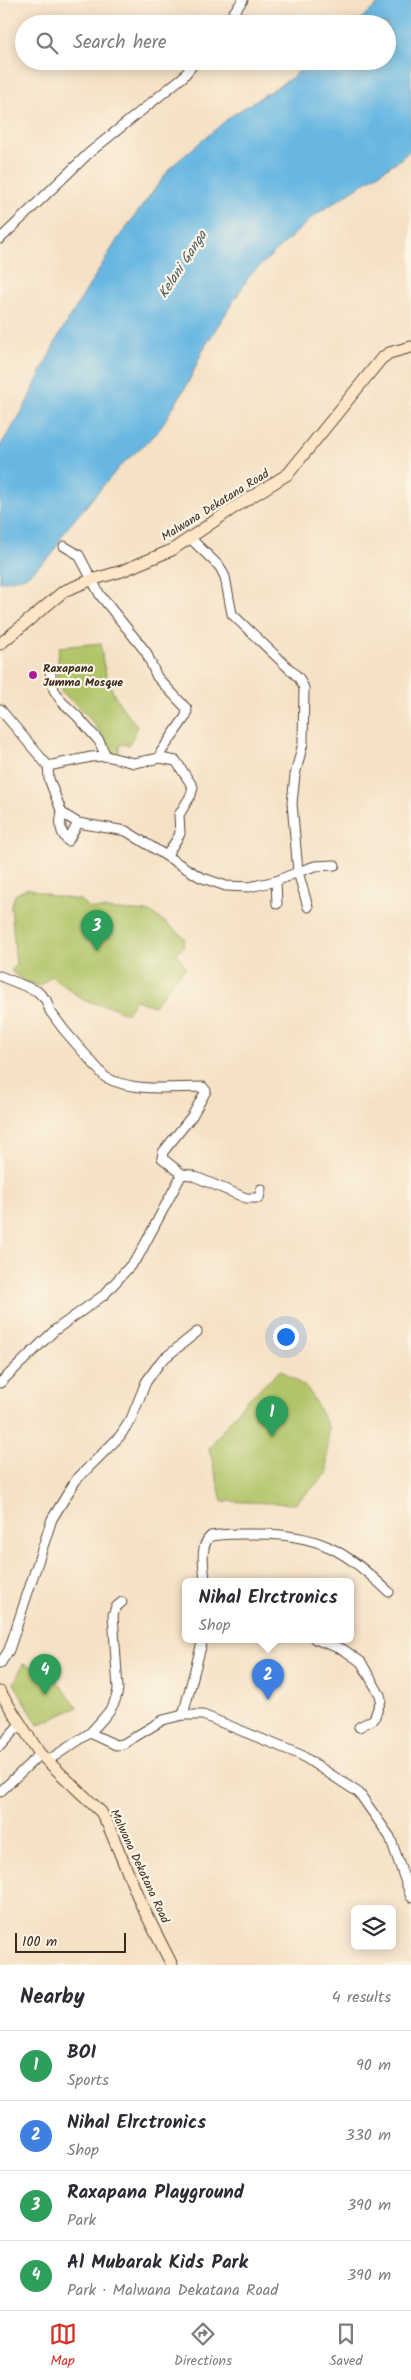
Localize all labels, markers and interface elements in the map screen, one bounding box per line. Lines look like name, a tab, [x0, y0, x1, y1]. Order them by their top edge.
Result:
search box	[15, 15, 396, 70]
text: Search here	[73, 28, 167, 58]
icon: search	[33, 29, 61, 57]
water label: Kelani Ganga	[153, 225, 214, 303]
street label: Malwana Dekatana Road	[158, 464, 274, 546]
place label: Raxapana Jumma Mosque	[43, 659, 123, 692]
marker: Raxapana Jumma Mosque	[27, 669, 39, 681]
pin: 3	[81, 910, 113, 951]
your location	[273, 1324, 299, 1350]
pin: 1	[256, 1396, 288, 1437]
popup	[182, 1578, 354, 1643]
text: Nihal Elrctronics	[198, 1583, 338, 1613]
text: Shop	[198, 1613, 230, 1638]
pin: 4	[29, 1654, 61, 1695]
pin: 2	[252, 1659, 284, 1700]
street label: Malwana Dekatana Road	[105, 1806, 175, 1927]
map controls	[351, 1905, 396, 1950]
button: layers	[351, 1905, 396, 1950]
scale bar	[15, 1930, 126, 1953]
text: 100 m	[22, 1931, 57, 1953]
text: Nearby	[20, 1981, 85, 2014]
text: 4 results	[332, 1985, 391, 2010]
text: BOI	[67, 2038, 97, 2068]
text: 1	[34, 2053, 38, 2078]
text: 90 m	[356, 2053, 391, 2078]
text: Sports	[67, 2068, 109, 2093]
text: Nihal Elrctronics	[67, 2108, 206, 2138]
text: 2	[31, 2123, 41, 2148]
text: 330 m	[346, 2123, 391, 2148]
text: Shop	[67, 2138, 99, 2163]
text: Raxapana Playground	[67, 2178, 244, 2208]
text: 3	[32, 2193, 40, 2218]
text: 390 m	[347, 2193, 391, 2218]
text: Park	[67, 2208, 96, 2233]
text: Al Mubarak Kids Park	[67, 2248, 248, 2278]
text: 4	[32, 2263, 40, 2288]
text: 390 m	[347, 2263, 391, 2288]
text: Park · Malwana Dekatana Road	[67, 2278, 278, 2303]
tab: Map	[49, 2320, 77, 2372]
tab: Directions	[174, 2320, 232, 2372]
tab: Saved	[329, 2320, 362, 2372]

